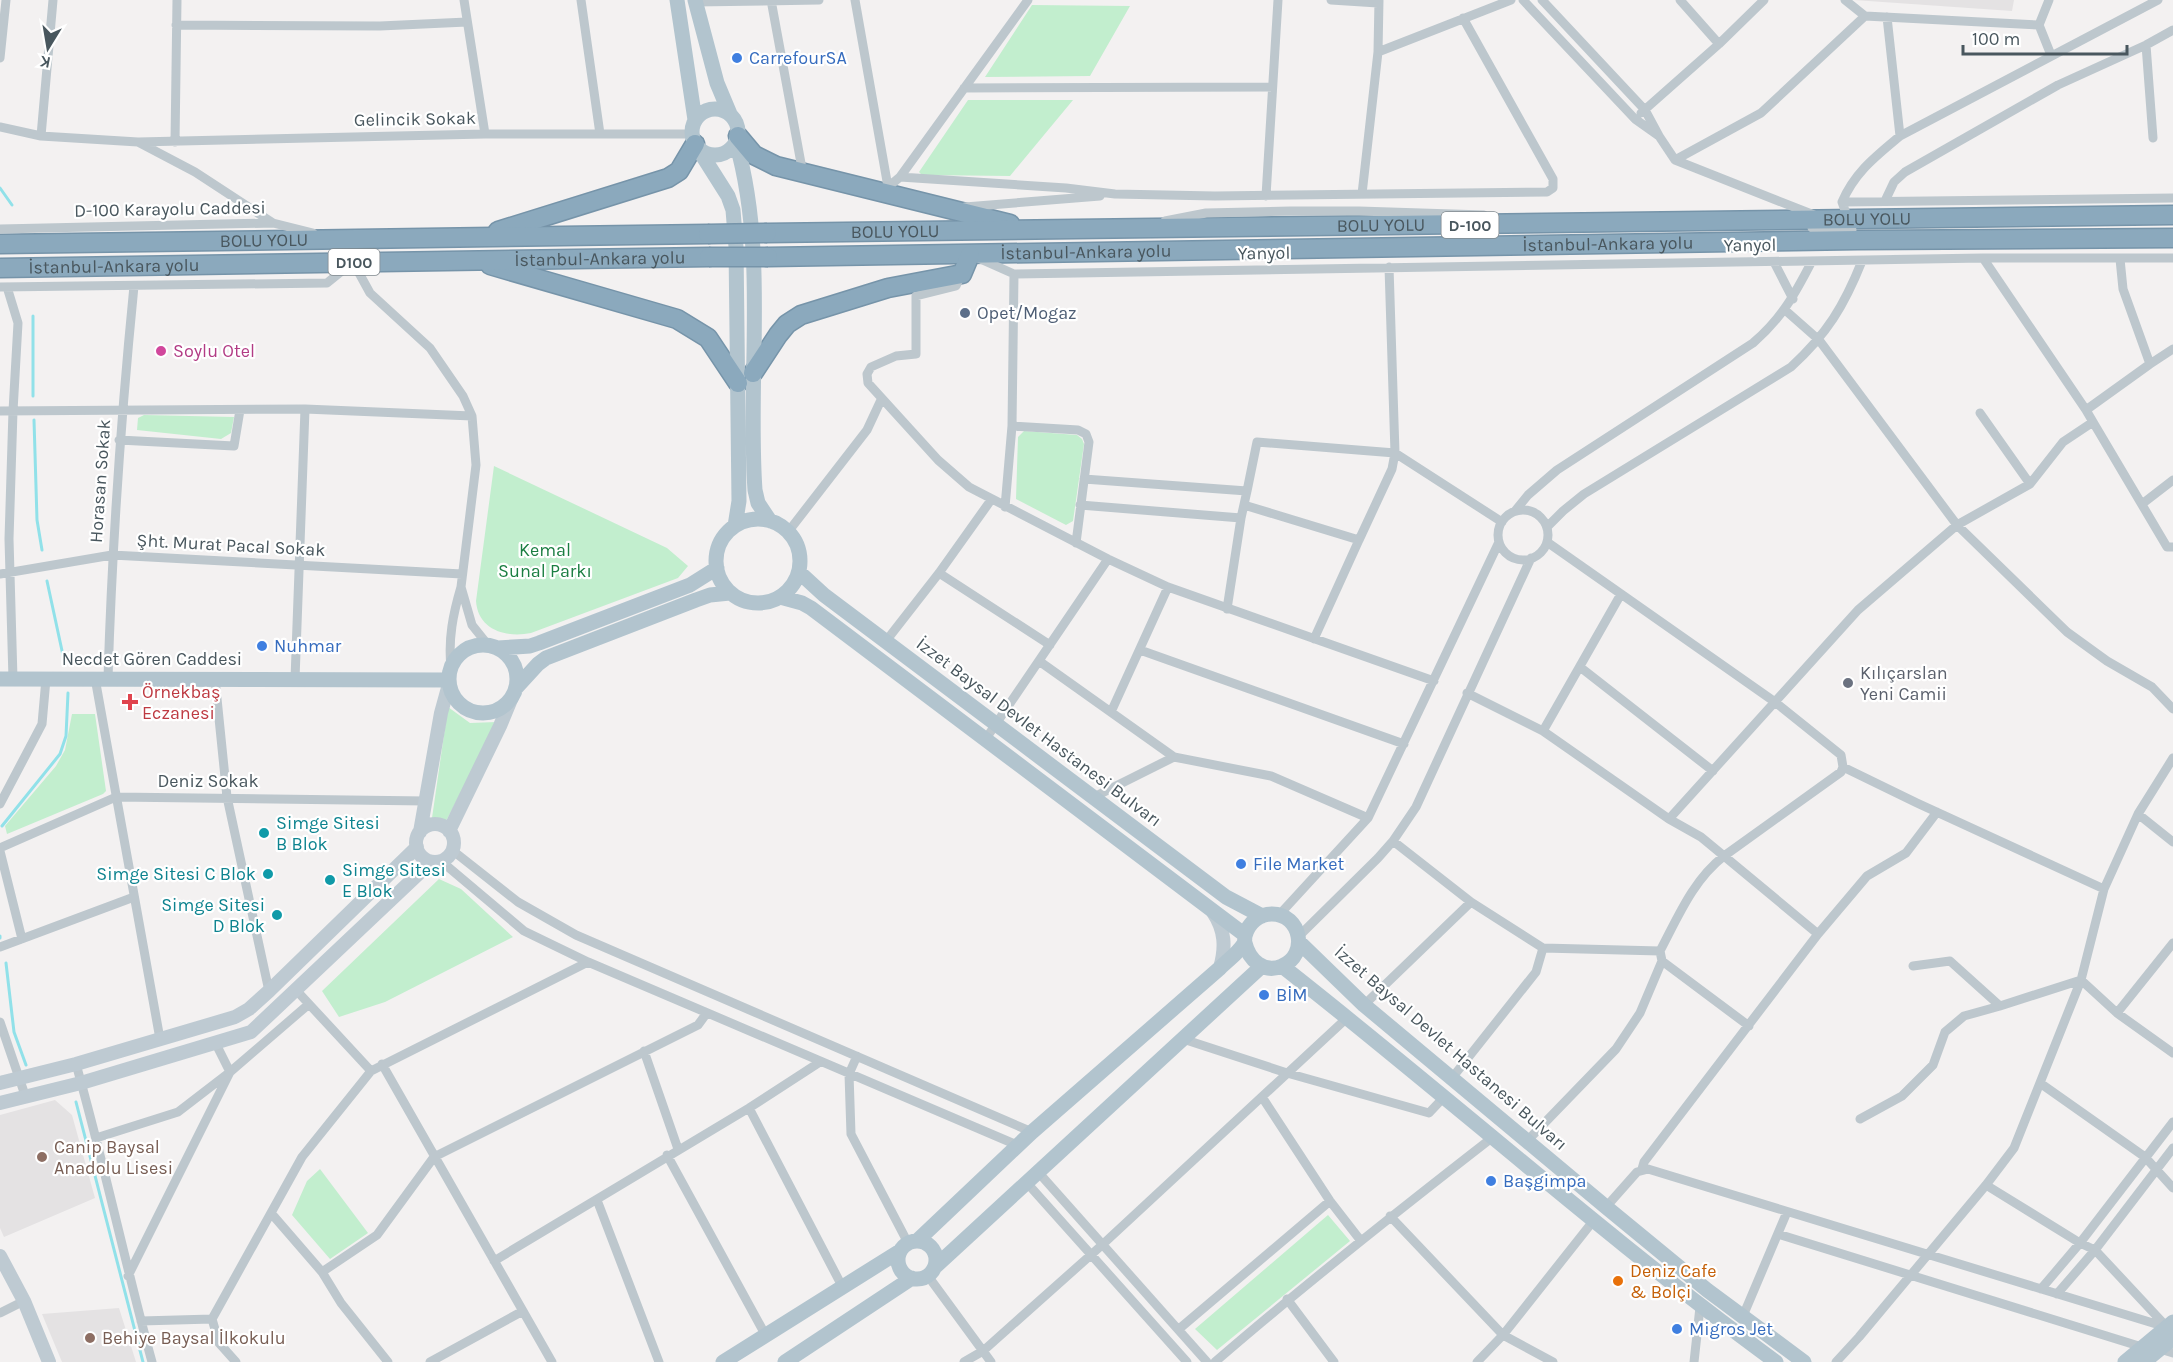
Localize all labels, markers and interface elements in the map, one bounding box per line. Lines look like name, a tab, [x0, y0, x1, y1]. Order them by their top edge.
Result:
north arrow	[18, 18, 78, 78]
scale bar	[1963, 18, 2126, 56]
text: 100 m	[1972, 28, 2020, 50]
place label: CarrefourSA	[749, 47, 847, 69]
marker: CarrefourSA	[730, 51, 744, 65]
text: K	[38, 52, 52, 73]
street label: Gelincik Sokak	[354, 107, 476, 131]
street label: D-100 Karayolu Caddesi	[74, 196, 266, 222]
street label: BOLU YOLU	[1822, 207, 1911, 230]
road number: D-100	[1442, 212, 1498, 238]
street label: BOLU YOLU	[1336, 214, 1425, 237]
street label: BOLU YOLU	[851, 220, 939, 243]
street label: BOLU YOLU	[219, 229, 308, 252]
street label: İstanbul-Ankara yolu	[1522, 232, 1694, 256]
street label: Yanyol	[1723, 234, 1777, 256]
street label: İstanbul-Ankara yolu	[1000, 240, 1172, 264]
street label: Yanyol	[1237, 242, 1291, 264]
street label: İstanbul-Ankara yolu	[514, 246, 686, 271]
road number: D100	[328, 249, 380, 275]
street label: İstanbul-Ankara yolu	[28, 254, 200, 279]
place label: Opet/Mogaz	[977, 302, 1077, 324]
marker: Opet/Mogaz	[958, 306, 972, 320]
place label: Soylu Otel	[173, 340, 255, 362]
marker: Soylu Otel	[154, 344, 168, 358]
street label: Horasan Sokak	[85, 419, 115, 543]
street label: Şht. Murat Pacal Sokak	[136, 529, 326, 561]
park label: Kemal Sunal Parkı	[498, 539, 592, 582]
street label: İzzet Baysal Devlet Hastanesi Bulvarı	[912, 633, 1166, 831]
place label: Nuhmar	[274, 635, 342, 657]
marker: Nuhmar	[255, 639, 269, 653]
street label: Necdet Gören Caddesi	[62, 648, 242, 670]
place label: Kılıçarslan Yeni Camii	[1860, 662, 1948, 705]
marker: Kılıçarslan Yeni Camii	[1841, 676, 1855, 690]
place label: Örnekbaş Eczanesi	[142, 681, 220, 724]
marker: Örnekbaş Eczanesi	[123, 695, 137, 709]
street label: Deniz Sokak	[157, 770, 259, 792]
place label: Simge Sitesi B Blok	[276, 812, 380, 855]
marker: Simge Sitesi B Blok	[257, 826, 271, 840]
place label: File Market	[1253, 853, 1344, 875]
marker: File Market	[1234, 857, 1248, 871]
place label: Simge Sitesi E Blok	[342, 859, 446, 902]
place label: Simge Sitesi C Blok	[96, 863, 256, 885]
marker: Simge Sitesi C Blok	[261, 867, 275, 881]
marker: Simge Sitesi E Blok	[323, 873, 337, 887]
place label: Simge Sitesi D Blok	[161, 894, 265, 937]
marker: Simge Sitesi D Blok	[270, 908, 284, 922]
street label: İzzet Baysal Devlet Hastanesi Bulvarı	[1330, 941, 1572, 1155]
place label: BİM	[1276, 984, 1307, 1006]
marker: BİM	[1257, 988, 1271, 1002]
place label: Canip Baysal Anadolu Lisesi	[54, 1136, 173, 1179]
marker: Canip Baysal Anadolu Lisesi	[35, 1150, 49, 1164]
place label: Başgimpa	[1503, 1170, 1586, 1192]
marker: Başgimpa	[1484, 1174, 1498, 1188]
place label: Deniz Cafe & Bolçi	[1630, 1260, 1717, 1303]
marker: Deniz Cafe & Bolçi	[1611, 1274, 1625, 1288]
place label: Migros Jet	[1689, 1318, 1773, 1340]
marker: Migros Jet	[1670, 1322, 1684, 1336]
place label: Behiye Baysal İlkokulu	[102, 1327, 286, 1349]
marker: Behiye Baysal İlkokulu	[83, 1331, 97, 1345]

